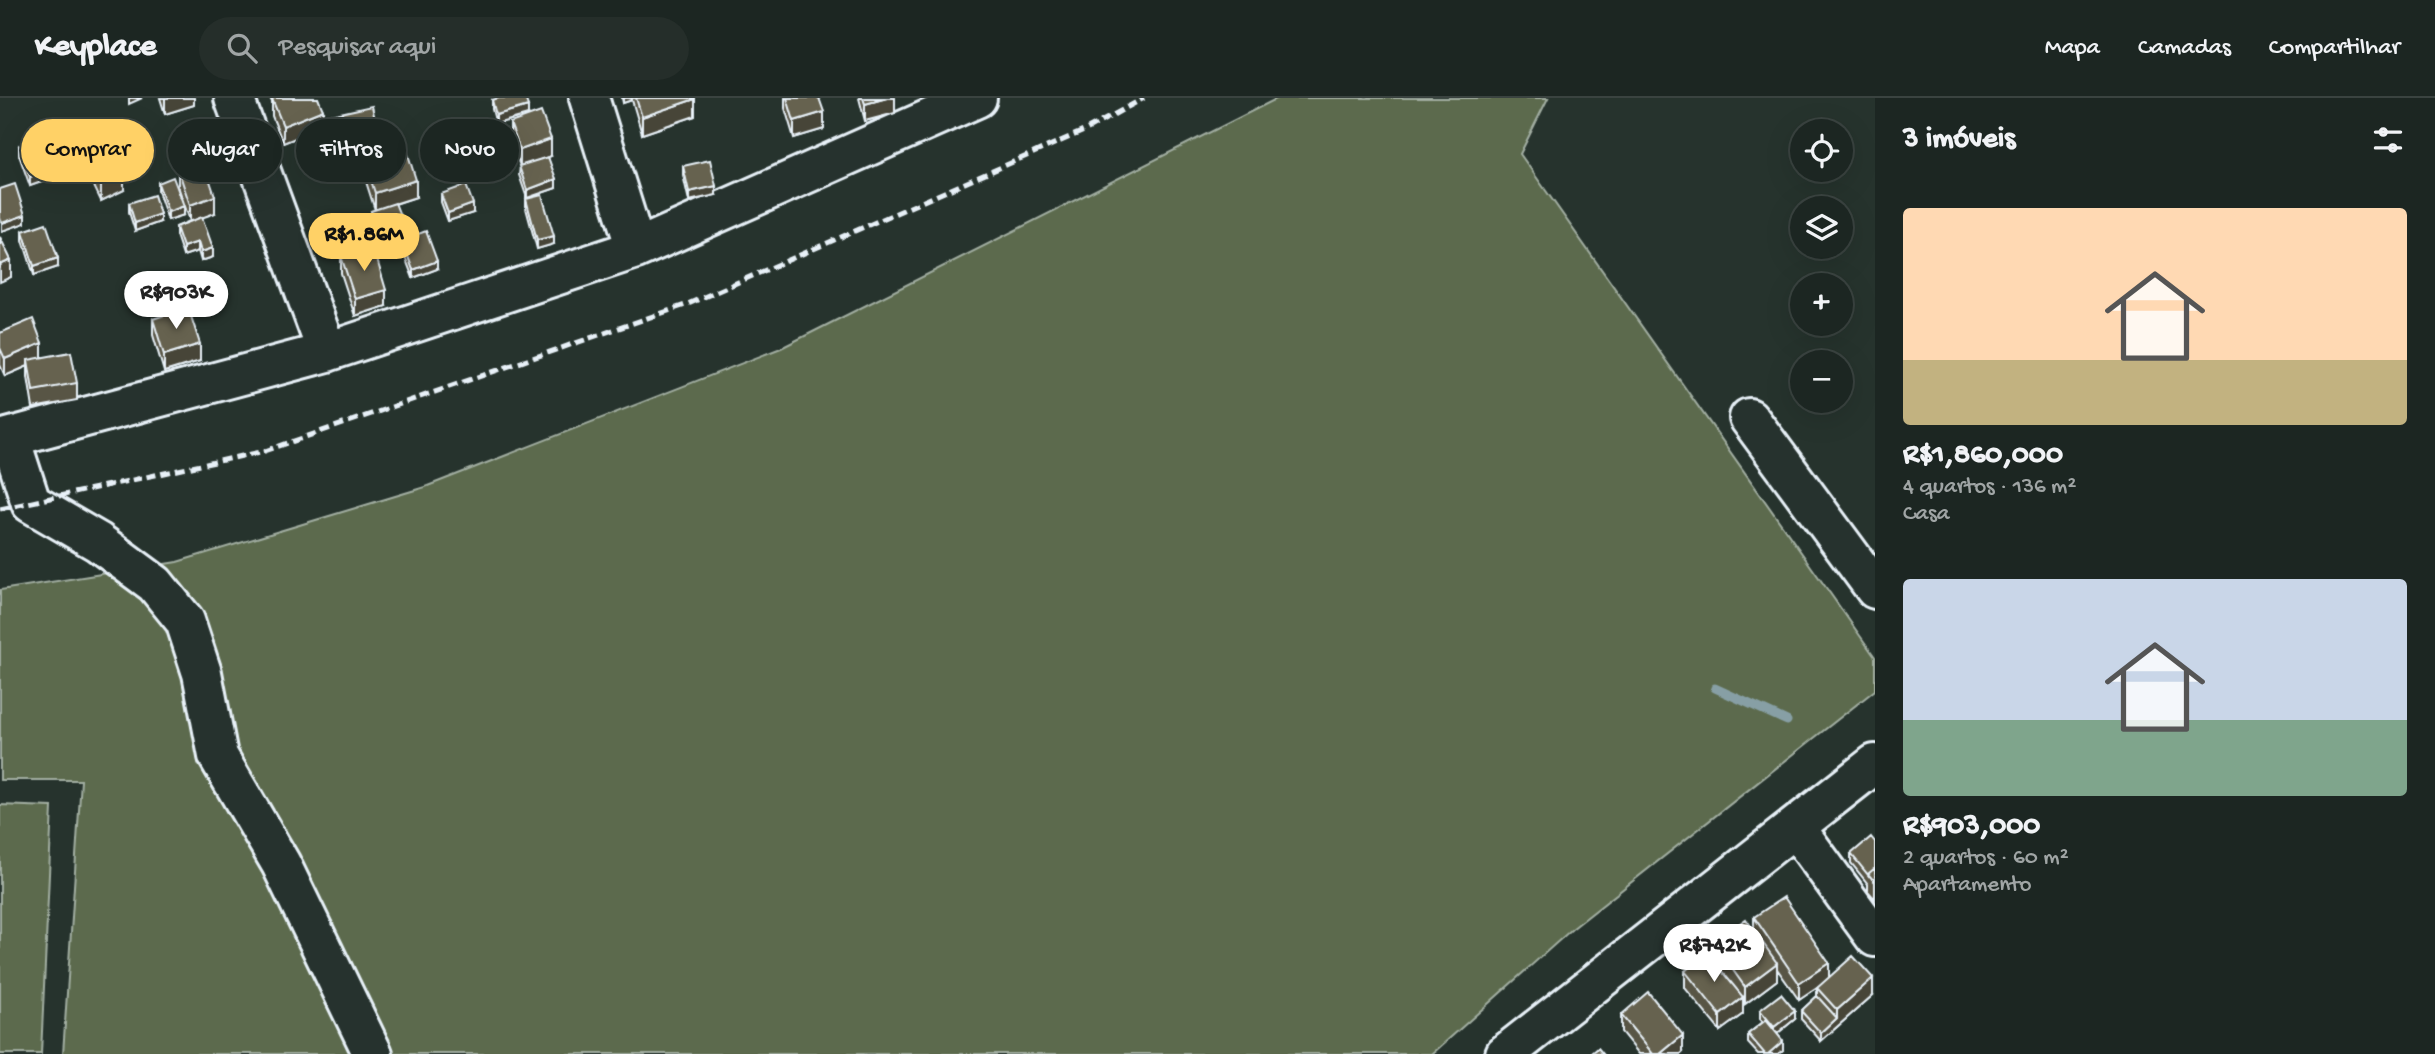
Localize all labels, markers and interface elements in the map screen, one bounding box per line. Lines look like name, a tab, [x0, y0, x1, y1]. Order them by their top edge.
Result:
search box	[199, 17, 689, 80]
text: Keyplace	[35, 29, 157, 67]
icon: search	[223, 29, 261, 67]
text: Pesquisar aqui	[279, 33, 436, 64]
text: Mapa	[2045, 34, 2100, 63]
text: Camadas	[2138, 34, 2231, 63]
text: Compartilhar	[2269, 34, 2400, 63]
chip: Comprar	[21, 119, 154, 182]
chip: Alugar	[168, 119, 282, 182]
chip: Filtros	[296, 119, 406, 182]
chip: Novo	[420, 119, 519, 182]
map controls	[1790, 119, 1853, 413]
button: locate	[1790, 119, 1853, 182]
icon: filters	[2369, 121, 2407, 159]
text: 3 imóveis	[1903, 123, 2015, 158]
button: layers	[1790, 196, 1853, 259]
pin: R$1.86M	[299, 214, 429, 273]
text: R$1.86M	[324, 222, 404, 249]
icon: home	[2092, 253, 2218, 379]
pin: R$903K	[119, 272, 233, 331]
button: +	[1790, 273, 1853, 336]
text: R$903K	[140, 280, 212, 307]
button: −	[1790, 350, 1853, 413]
text: R$1,860,000	[1903, 439, 2063, 474]
text: 4 quartos · 136 m²	[1903, 474, 2076, 501]
text: Casa	[1903, 501, 1949, 528]
icon: home	[2092, 624, 2218, 750]
text: R$903,000	[1903, 810, 2040, 845]
text: 2 quartos · 60 m²	[1903, 845, 2069, 872]
text: Apartamento	[1903, 872, 2031, 899]
pin: R$742K	[1657, 924, 1771, 984]
text: R$742K	[1679, 933, 1749, 960]

